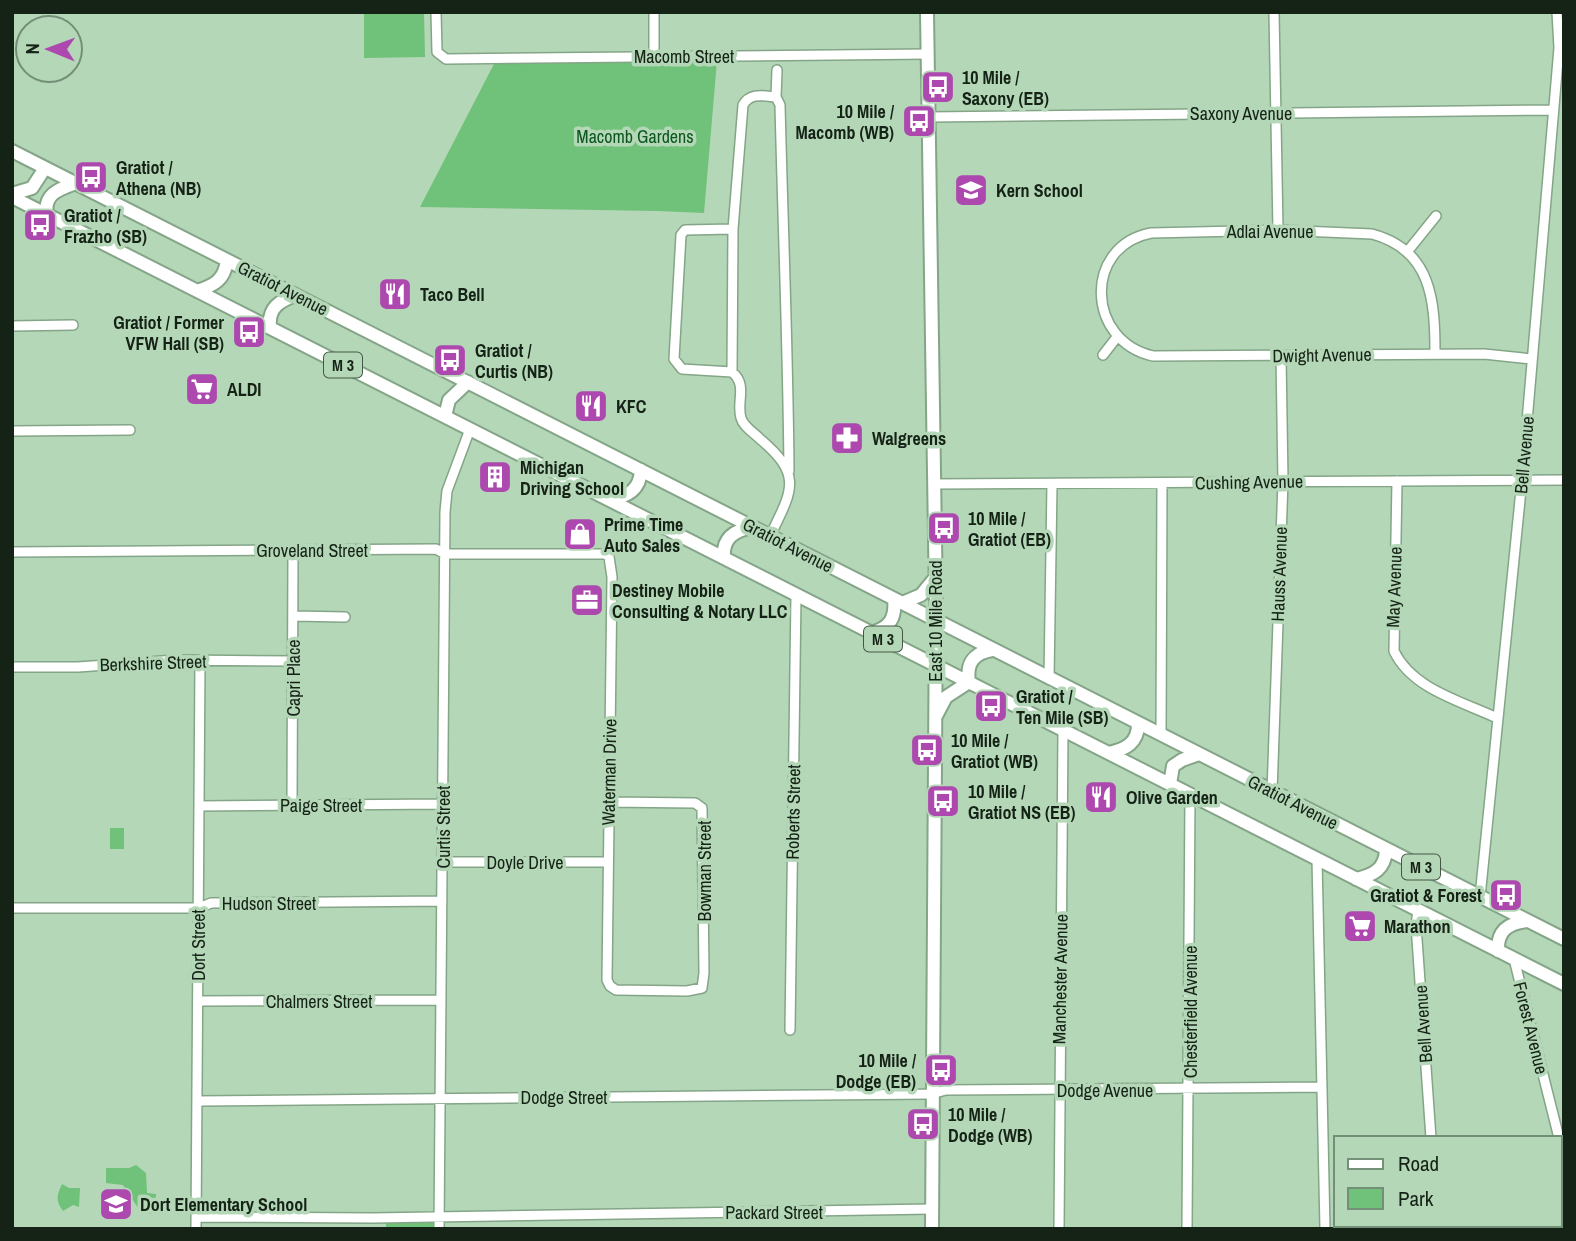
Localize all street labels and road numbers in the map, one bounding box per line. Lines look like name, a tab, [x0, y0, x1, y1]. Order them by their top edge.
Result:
street label: Macomb Street	[634, 44, 734, 69]
street label: Saxony Avenue	[1190, 101, 1292, 126]
street label: Adlai Avenue	[1226, 219, 1313, 244]
street label: Gratiot Avenue	[234, 255, 332, 321]
street label: Dwight Avenue	[1272, 342, 1372, 368]
road number: M 3	[324, 352, 362, 378]
street label: Bell Avenue	[1508, 415, 1540, 495]
street label: Cushing Avenue	[1195, 469, 1303, 495]
street label: Gratiot Avenue	[739, 512, 837, 578]
street label: Hauss Avenue	[1265, 526, 1293, 622]
street label: Groveland Street	[256, 538, 368, 563]
street label: May Avenue	[1380, 546, 1408, 628]
street label: East 10 Mile Road	[923, 560, 948, 682]
road number: M 3	[864, 626, 902, 652]
street label: Capri Place	[281, 639, 306, 717]
street label: Berkshire Street	[99, 649, 207, 677]
street label: Waterman Drive	[596, 718, 622, 826]
street label: Roberts Street	[780, 764, 806, 860]
street label: Gratiot Avenue	[1244, 769, 1342, 835]
street label: Curtis Street	[431, 786, 456, 868]
street label: Paige Street	[280, 793, 362, 818]
street label: Bowman Street	[692, 821, 717, 921]
street label: Doyle Drive	[486, 850, 564, 875]
road number: M 3	[1402, 854, 1440, 880]
street label: Hudson Street	[222, 891, 316, 916]
street label: Dort Street	[186, 909, 211, 981]
street label: Manchester Avenue	[1046, 914, 1074, 1044]
street label: Chesterfield Avenue	[1178, 946, 1203, 1078]
street label: Forest Avenue	[1507, 979, 1555, 1077]
street label: Bell Avenue	[1408, 984, 1438, 1064]
street label: Chalmers Street	[266, 989, 372, 1014]
street label: Dodge Avenue	[1057, 1078, 1153, 1103]
street label: Dodge Street	[521, 1085, 607, 1110]
street label: Packard Street	[725, 1200, 823, 1225]

